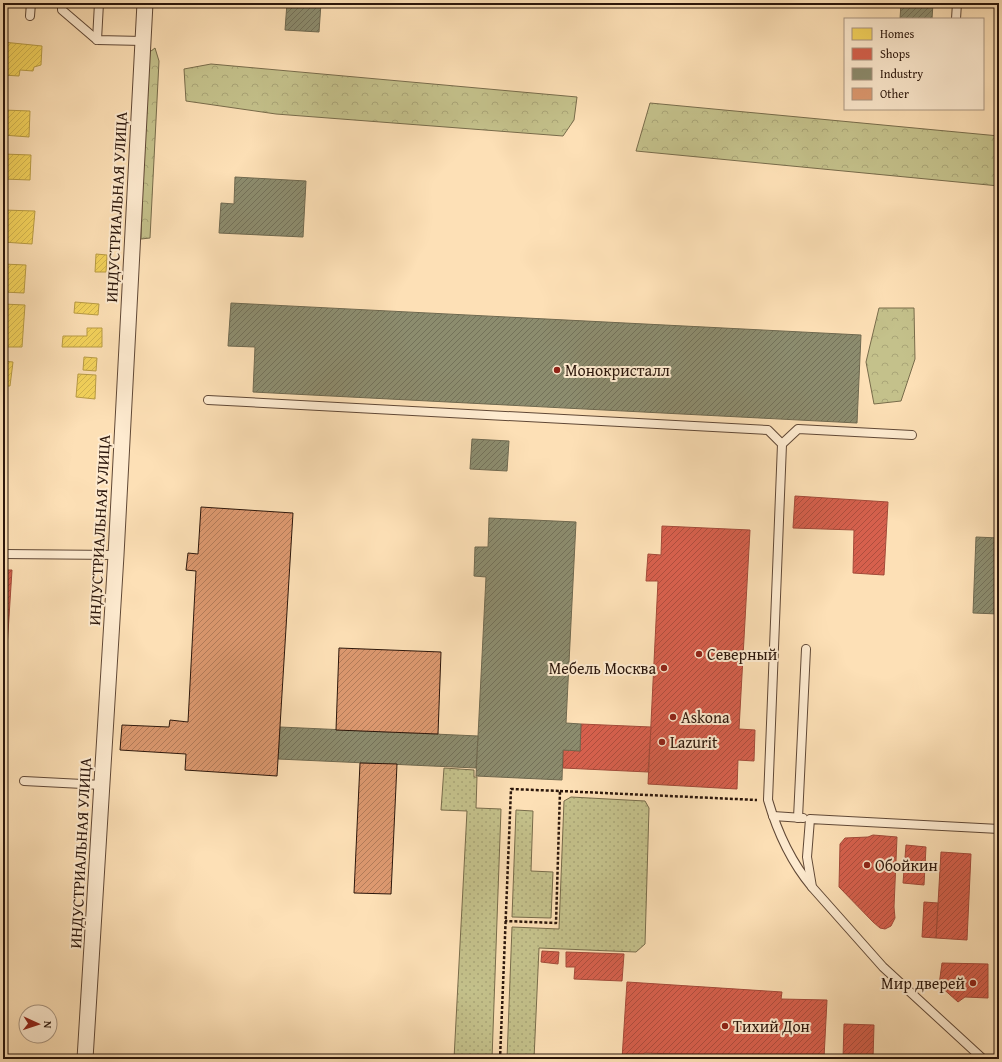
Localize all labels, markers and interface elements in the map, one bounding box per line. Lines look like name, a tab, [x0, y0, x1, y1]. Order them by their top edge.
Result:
legend	[844, 18, 984, 110]
text: Homes	[880, 25, 915, 42]
text: Shops	[880, 45, 910, 62]
text: Industry	[880, 65, 923, 82]
text: Other	[880, 85, 909, 102]
street label: ИНДУСТРИАЛЬНАЯ УЛИЦА	[99, 111, 133, 303]
place label: Монокристалл	[565, 358, 670, 382]
marker: Монокристалл	[552, 365, 562, 375]
street label: ИНДУСТРИАЛЬНАЯ УЛИЦА	[82, 434, 116, 626]
place label: Северный	[707, 642, 778, 666]
marker: Северный	[694, 649, 704, 659]
place label: Мебель Москва	[549, 656, 656, 680]
marker: Мебель Москва	[659, 663, 669, 673]
place label: Askona	[681, 705, 730, 729]
marker: Askona	[668, 712, 678, 722]
place label: Lazurit	[670, 730, 718, 754]
marker: Lazurit	[657, 737, 667, 747]
street label: ИНДУСТРИАЛЬНАЯ УЛИЦА	[63, 757, 97, 949]
place label: Обойкин	[875, 853, 938, 877]
marker: Обойкин	[862, 860, 872, 870]
place label: Мир дверей	[881, 971, 965, 995]
marker: Мир дверей	[968, 978, 978, 988]
north arrow	[18, 1004, 58, 1044]
place label: Тихий Дон	[733, 1014, 810, 1038]
text: N	[40, 1020, 56, 1029]
marker: Тихий Дон	[720, 1021, 730, 1031]

